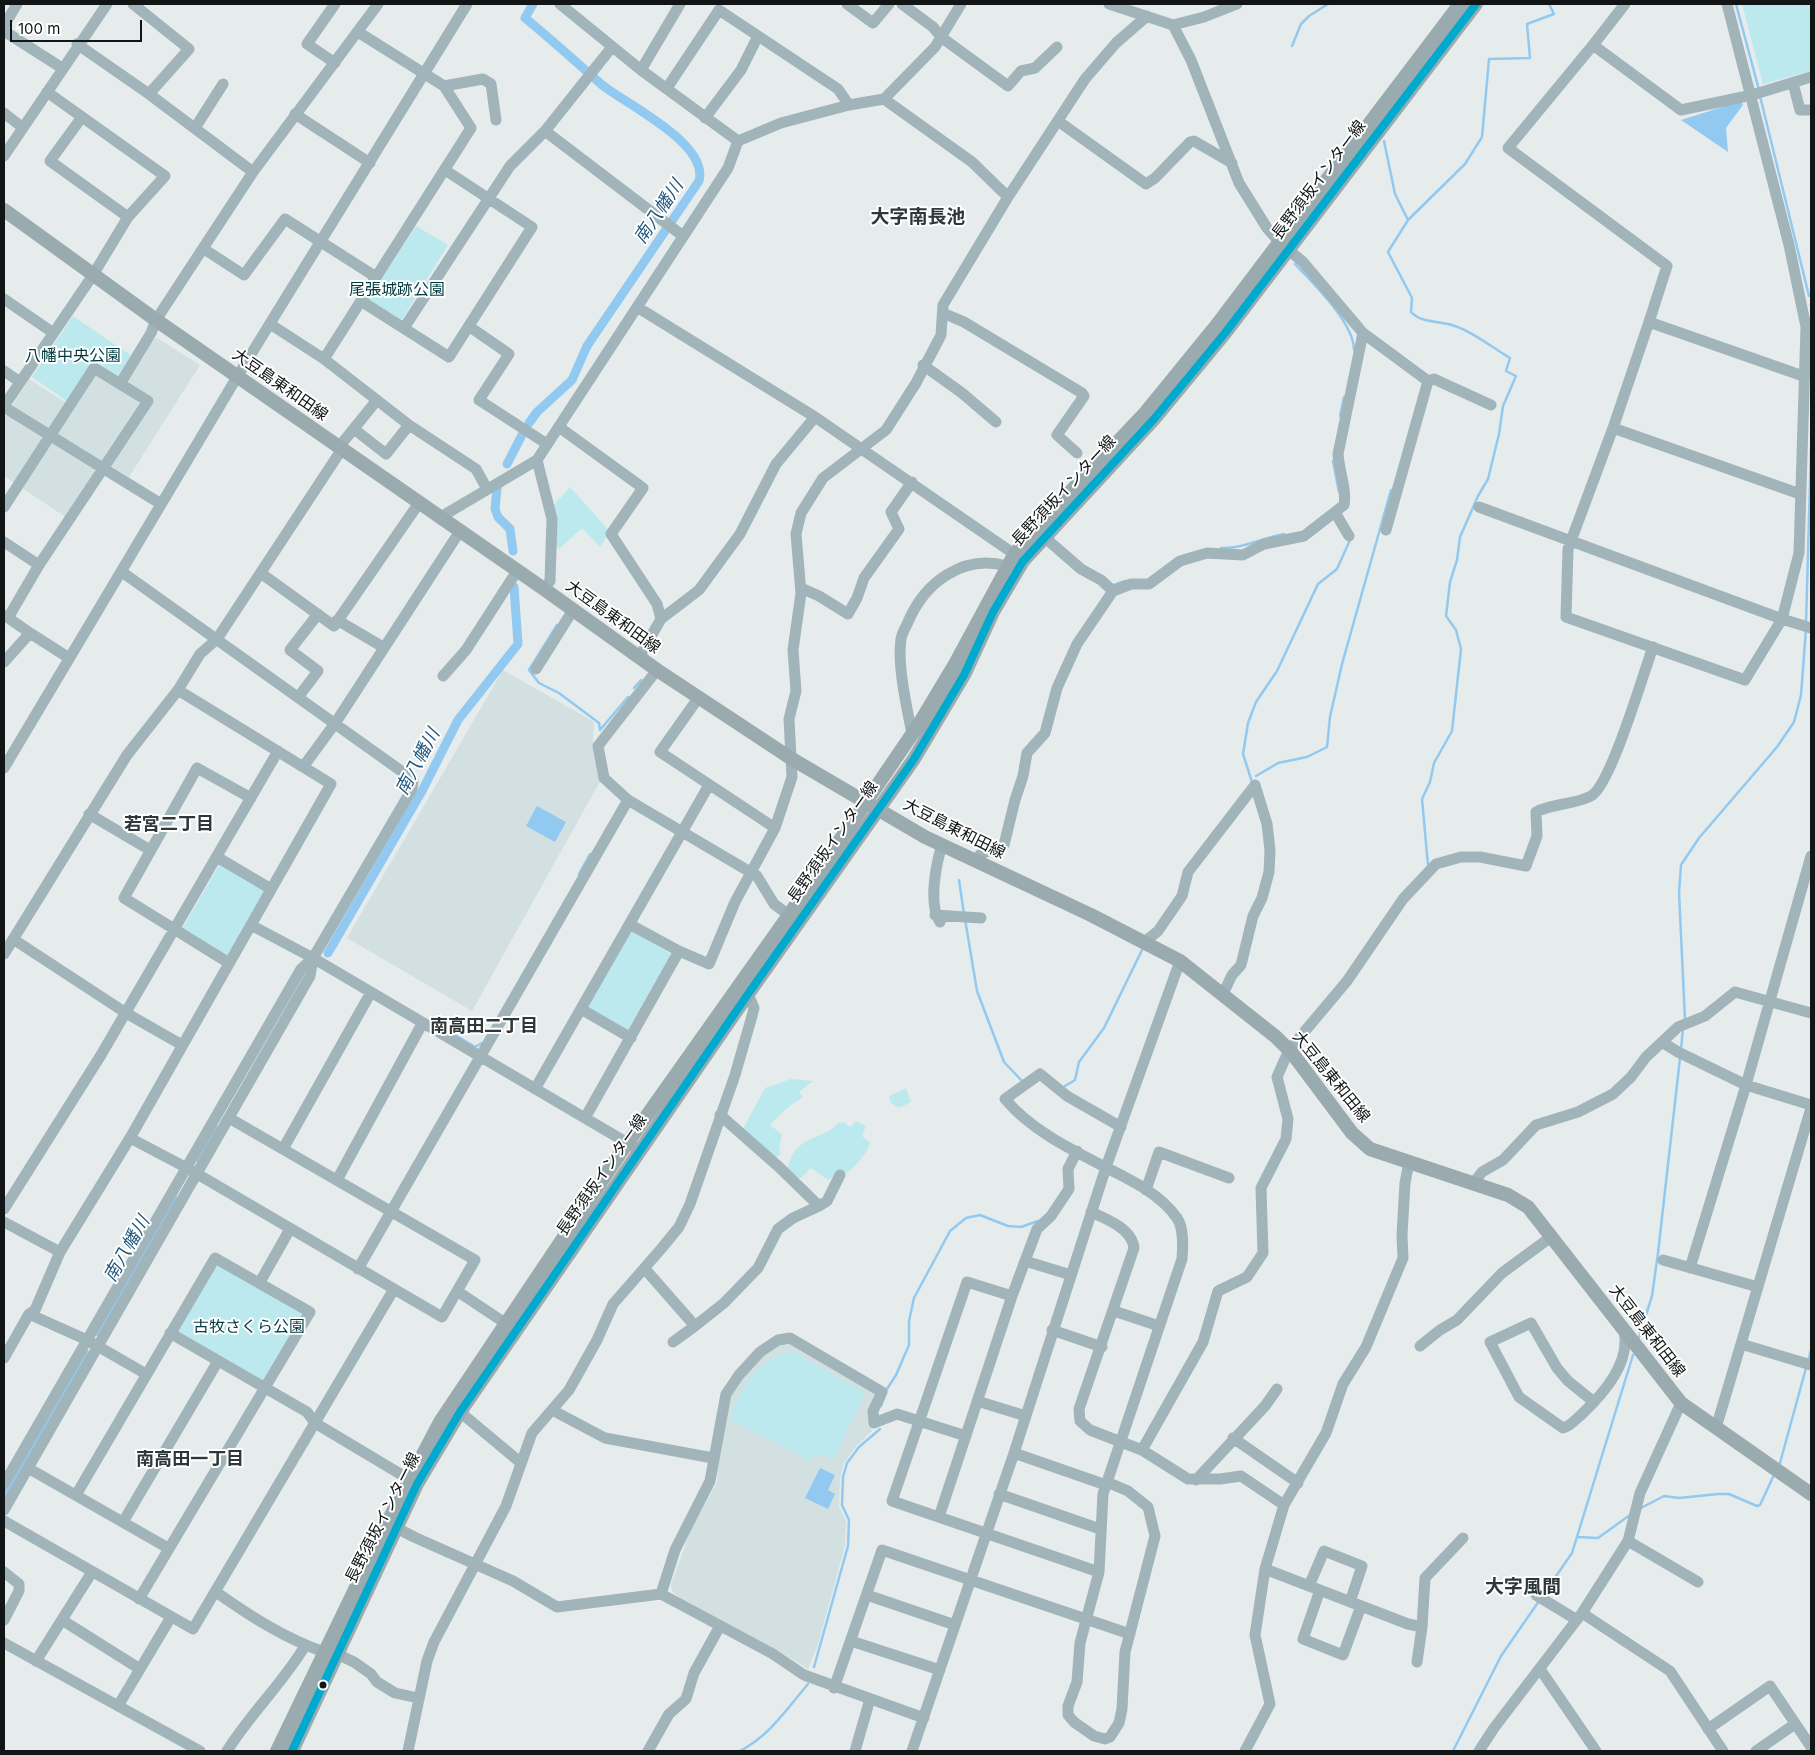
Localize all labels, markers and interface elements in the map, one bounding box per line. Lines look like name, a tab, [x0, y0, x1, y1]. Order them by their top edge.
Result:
scale bar	[12, 10, 145, 42]
text: 100 m	[18, 19, 60, 38]
street label: 長野須坂インター線	[1268, 117, 1370, 243]
water label: 南八幡川	[630, 176, 688, 248]
district label: 大字南長池	[871, 206, 965, 228]
park label: 尾張城跡公園	[349, 280, 445, 300]
street label: 大豆島東和田線	[229, 345, 331, 425]
park label: 八幡中央公園	[25, 346, 121, 366]
street label: 長野須坂インター線	[1008, 432, 1120, 550]
street label: 大豆島東和田線	[562, 576, 664, 658]
water label: 南八幡川	[392, 725, 444, 799]
street label: 長野須坂インター線	[784, 778, 882, 906]
street label: 大豆島東和田線	[900, 795, 1008, 863]
district label: 若宮二丁目	[124, 814, 214, 836]
district label: 南高田二丁目	[430, 1016, 538, 1038]
street label: 大豆島東和田線	[1288, 1027, 1374, 1127]
street label: 長野須坂インター線	[553, 1111, 651, 1239]
water label: 南八幡川	[100, 1212, 154, 1286]
street label: 大豆島東和田線	[1605, 1281, 1689, 1381]
park label: 古牧さくら公園	[193, 1317, 305, 1337]
district label: 南高田一丁目	[136, 1449, 244, 1471]
street label: 長野須坂インター線	[342, 1449, 424, 1587]
district label: 大字風間	[1485, 1576, 1561, 1598]
unlabelled marker	[318, 1680, 328, 1690]

